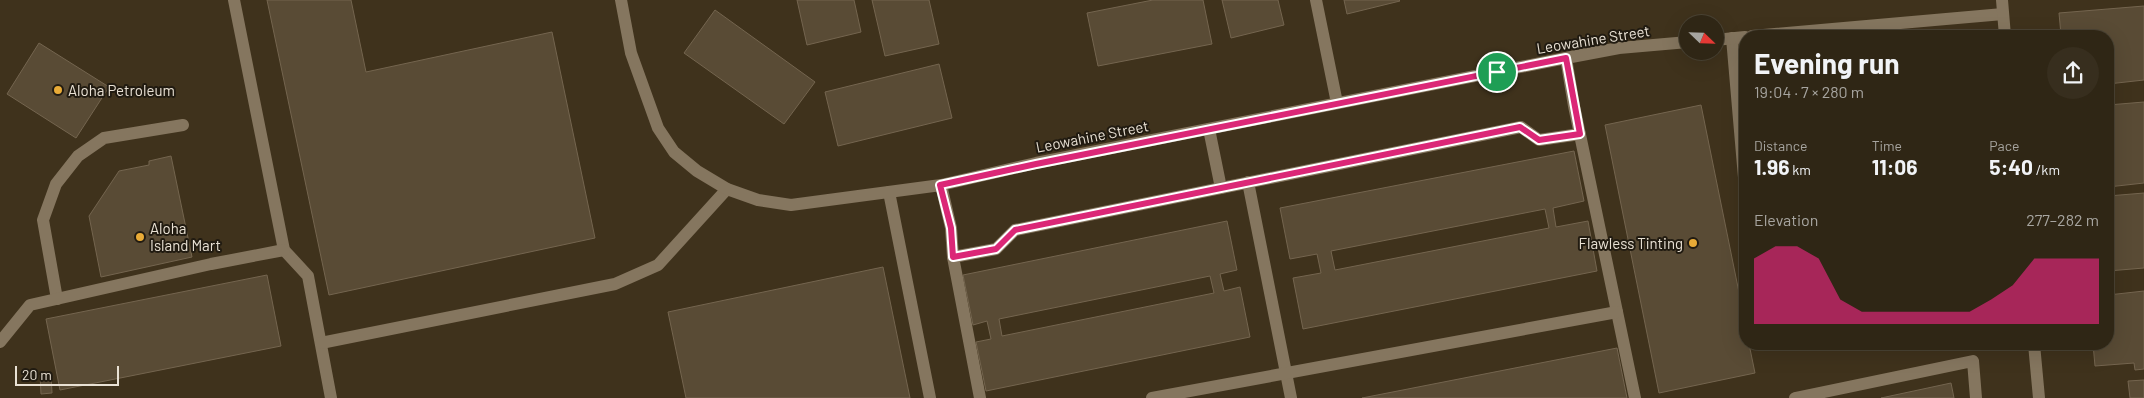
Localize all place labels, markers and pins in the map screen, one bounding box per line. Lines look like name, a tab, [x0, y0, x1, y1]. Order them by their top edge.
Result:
pin	[1476, 51, 1518, 93]
place label: Aloha Petroleum	[68, 81, 175, 99]
marker: Aloha Petroleum	[52, 84, 64, 96]
place label: Aloha Island Mart	[150, 219, 221, 254]
marker: Aloha Island Mart	[134, 231, 146, 243]
place label: Flawless Tinting	[1578, 234, 1683, 252]
marker: Flawless Tinting	[1687, 237, 1699, 249]

